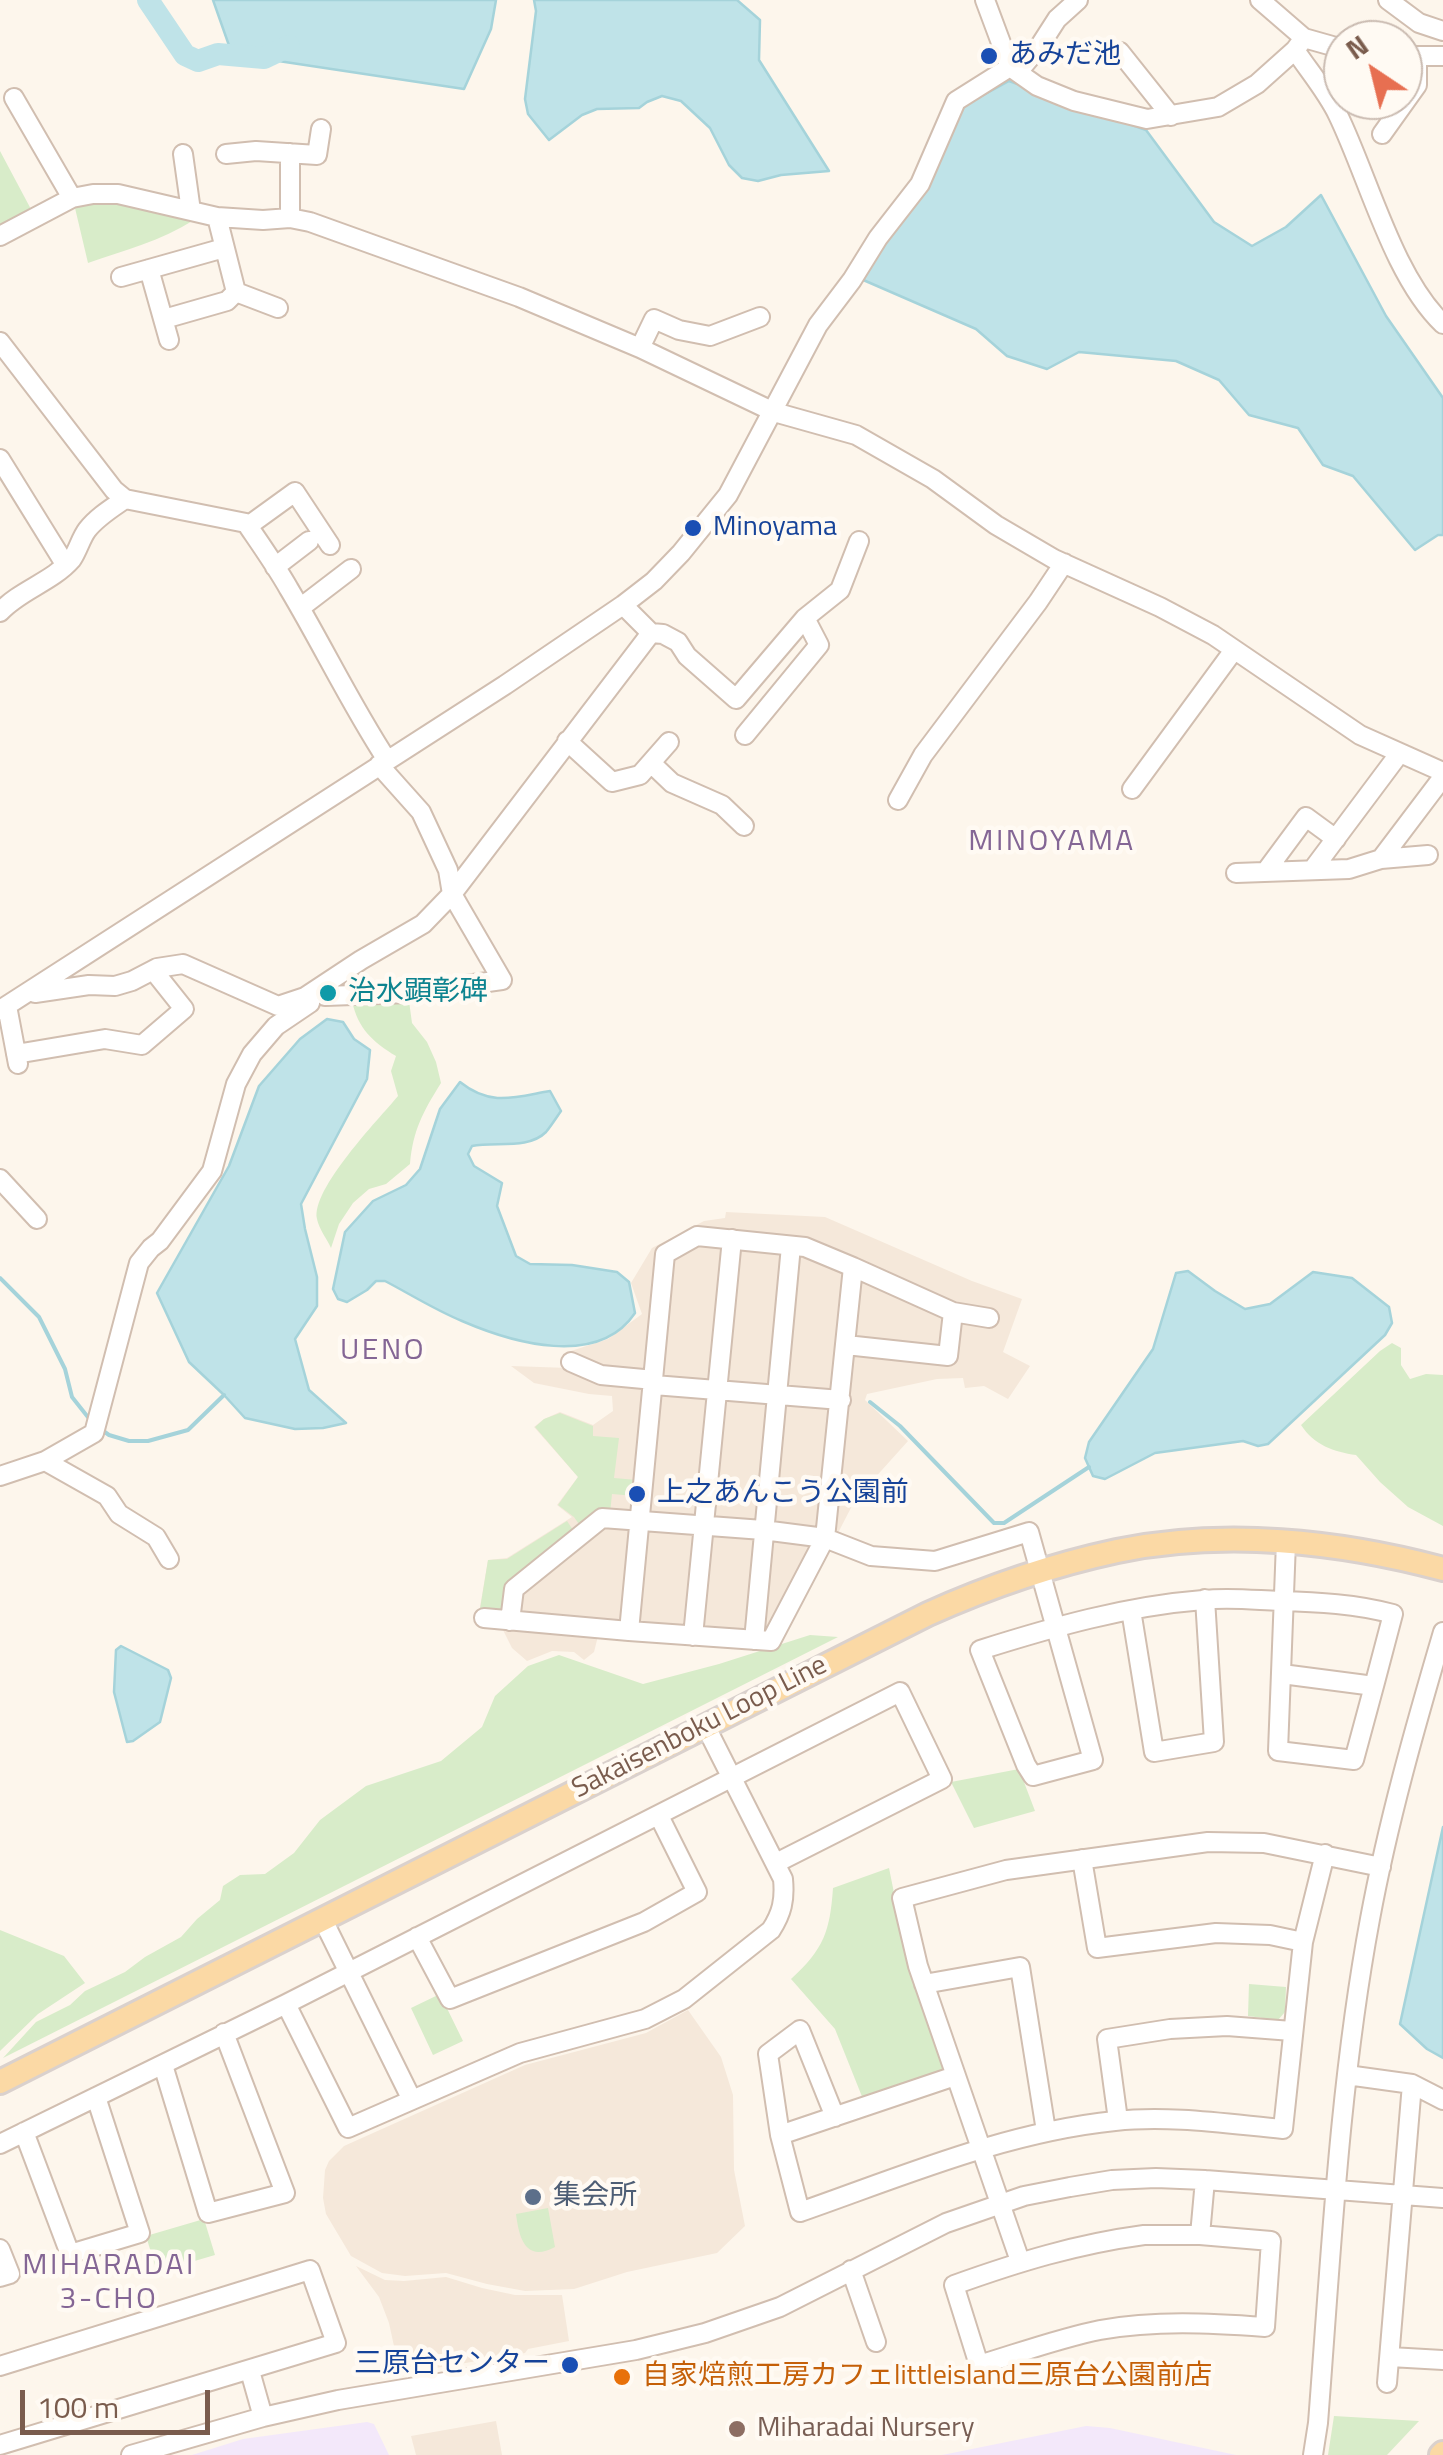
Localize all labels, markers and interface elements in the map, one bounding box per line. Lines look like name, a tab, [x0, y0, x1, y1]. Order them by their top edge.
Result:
north arrow	[1323, 20, 1423, 120]
text: N	[1336, 23, 1377, 70]
place label: あみだ池	[1009, 39, 1121, 73]
marker: あみだ池	[978, 45, 1000, 67]
place label: Minoyama	[713, 511, 837, 545]
marker: Minoyama	[682, 517, 704, 539]
district label: MINOYAMA	[968, 825, 1136, 861]
place label: 治水顕彰碑	[348, 976, 488, 1010]
marker: 治水顕彰碑	[317, 982, 339, 1004]
district label: UENO	[340, 1334, 426, 1370]
place label: 上之あんこう公園前	[657, 1477, 909, 1511]
marker: 上之あんこう公園前	[626, 1483, 648, 1505]
street label: Sakaisenboku Loop Line	[567, 1649, 833, 1807]
place label: 集会所	[553, 2180, 637, 2214]
marker: 集会所	[522, 2186, 544, 2208]
district label: MIHARADAI 3-CHO	[22, 2249, 196, 2320]
place label: 三原台センター	[354, 2348, 550, 2382]
marker: 三原台センター	[559, 2354, 581, 2376]
place label: 自家焙煎工房カフェlittleisland三原台公園前店	[642, 2360, 1212, 2394]
marker: 自家焙煎工房カフェlittleisland三原台公園前店	[611, 2366, 633, 2388]
scale bar	[25, 2370, 215, 2432]
text: 100 m	[37, 2384, 119, 2430]
place label: Miharadai Nursery	[757, 2412, 974, 2446]
marker: Miharadai Nursery	[726, 2418, 748, 2440]

